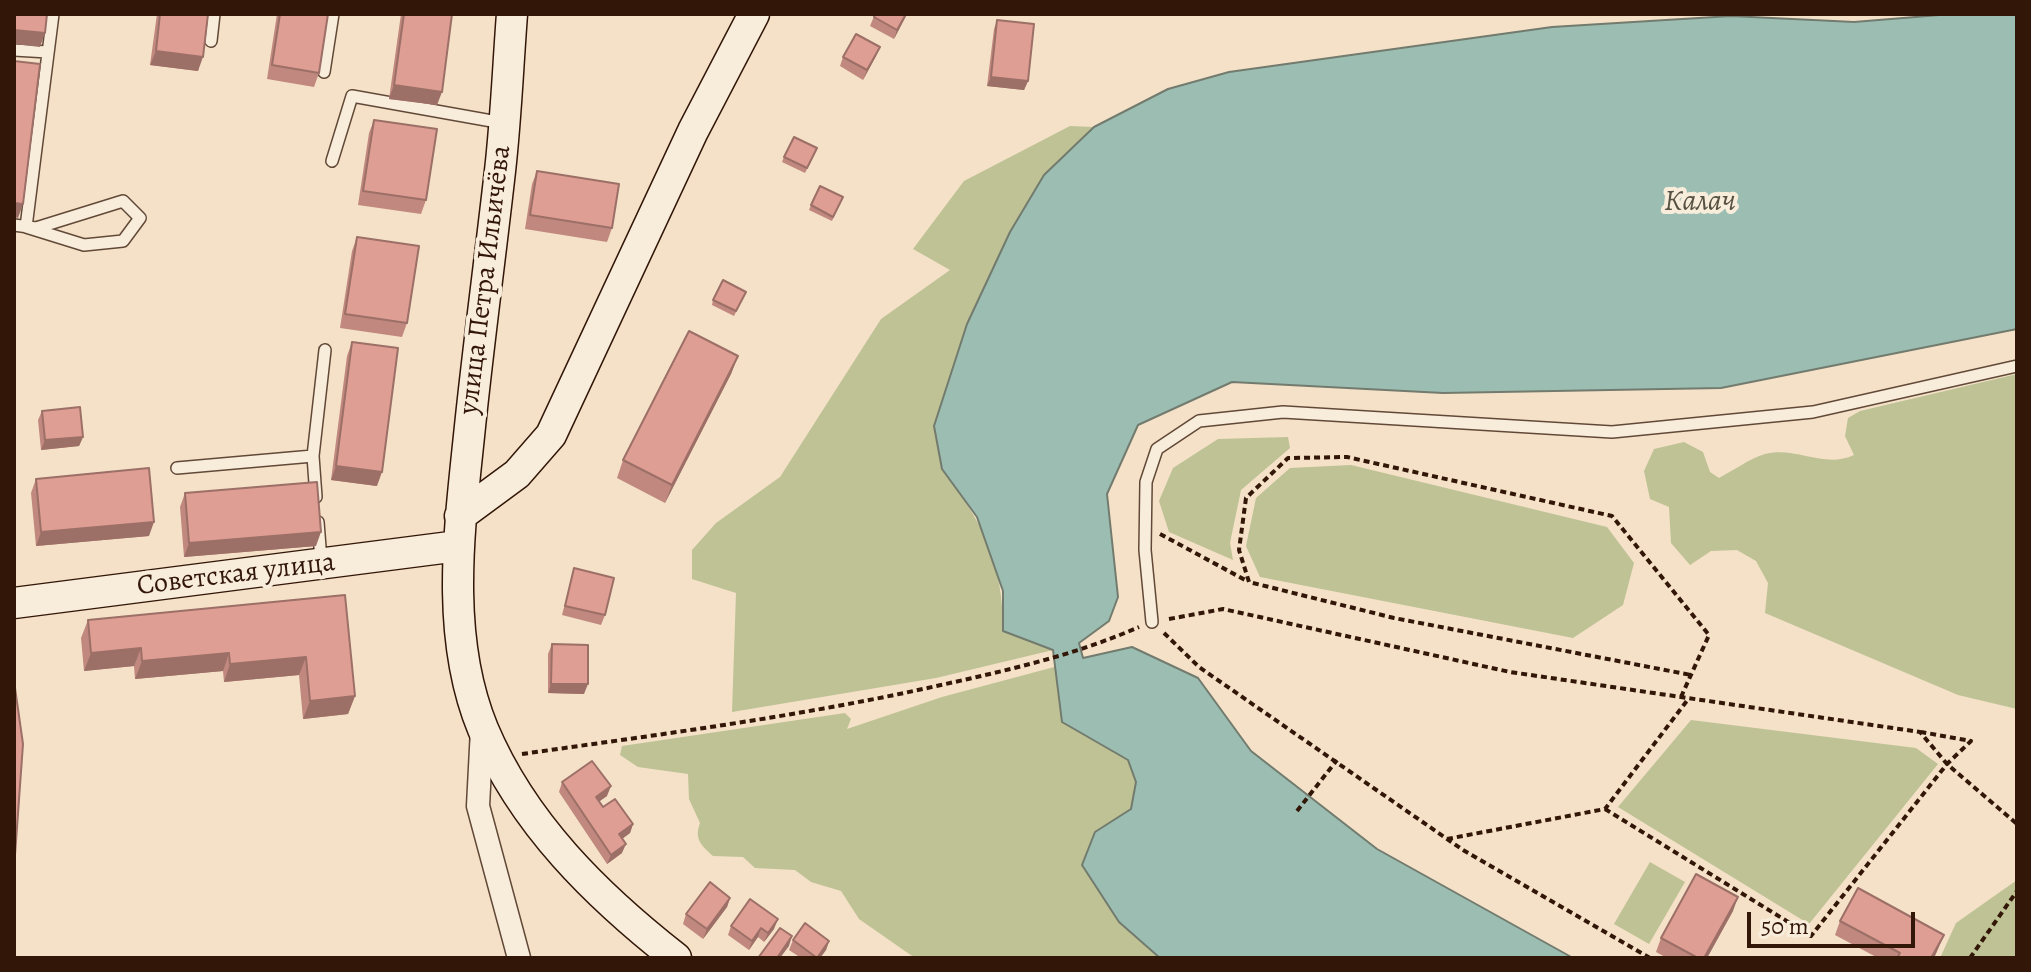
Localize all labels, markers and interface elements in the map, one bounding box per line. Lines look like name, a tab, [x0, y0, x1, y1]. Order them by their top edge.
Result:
street label: улица Петра Ильичёва	[453, 144, 519, 416]
water label: Калач	[1664, 185, 1736, 221]
street label: Советская улица	[135, 546, 337, 604]
scale bar	[1751, 896, 1919, 946]
text: 50 m	[1761, 910, 1809, 942]

